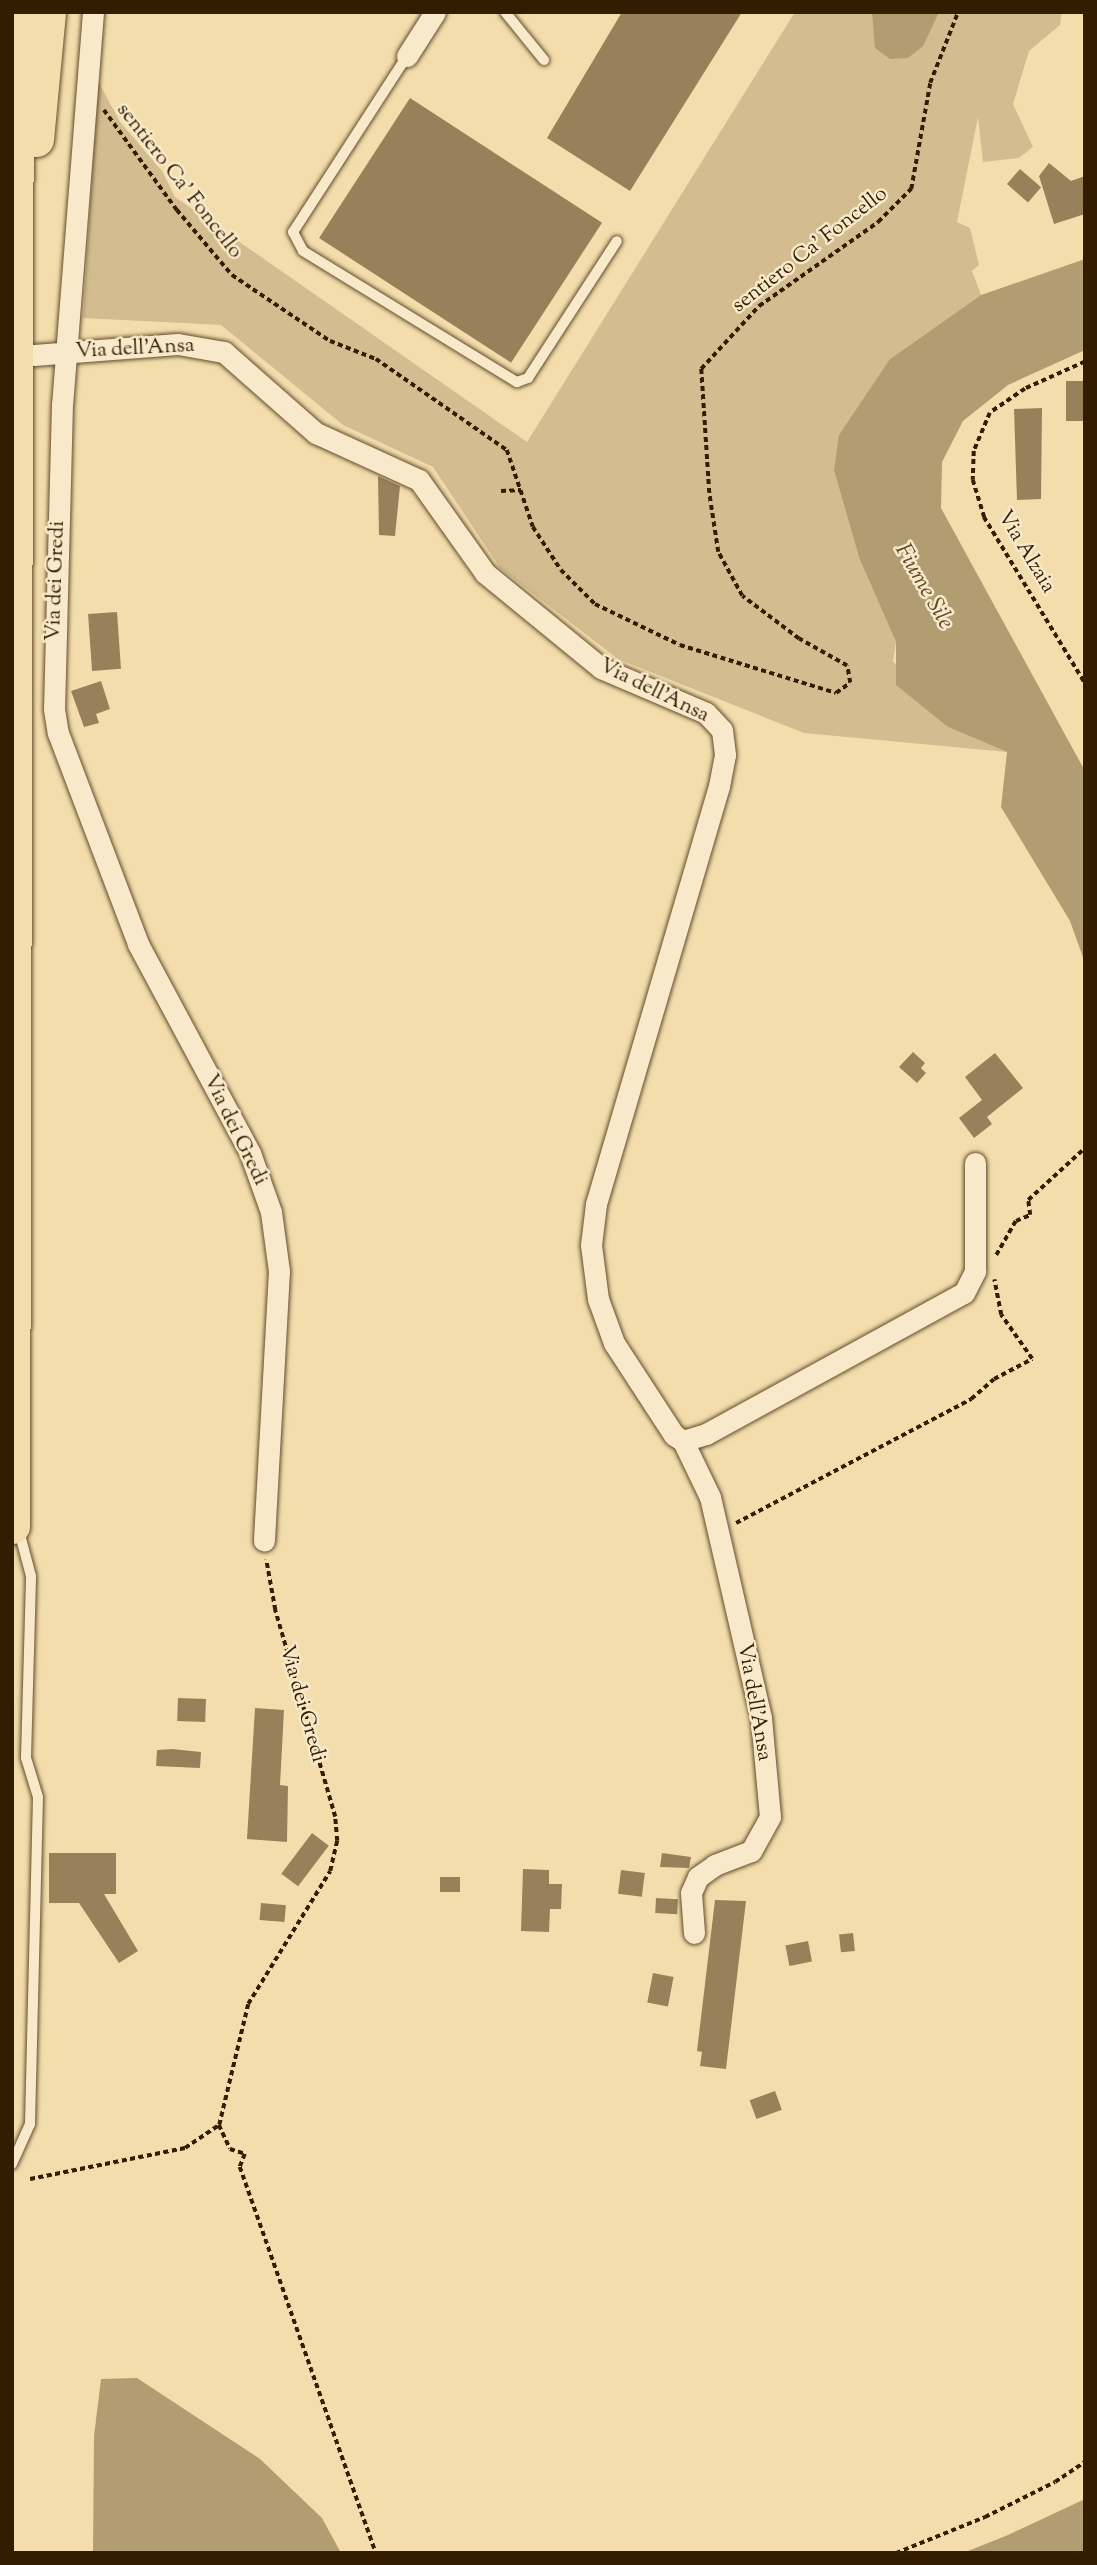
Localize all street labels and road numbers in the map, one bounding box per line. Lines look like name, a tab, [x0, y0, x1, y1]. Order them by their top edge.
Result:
street label: sentiero Ca' Foncello	[111, 98, 247, 264]
street label: sentiero Ca' Foncello	[727, 182, 893, 318]
street label: Via dell'Ansa	[75, 333, 195, 365]
street label: Via Alzaia	[992, 506, 1060, 598]
street label: Via dei Gredi	[41, 520, 71, 642]
street label: Via dell'Ansa	[595, 654, 713, 728]
street label: Via dei Gredi	[197, 1070, 273, 1190]
street label: Via dell'Ansa	[731, 1641, 777, 1763]
street label: Via dei Gredi	[273, 1643, 331, 1765]

